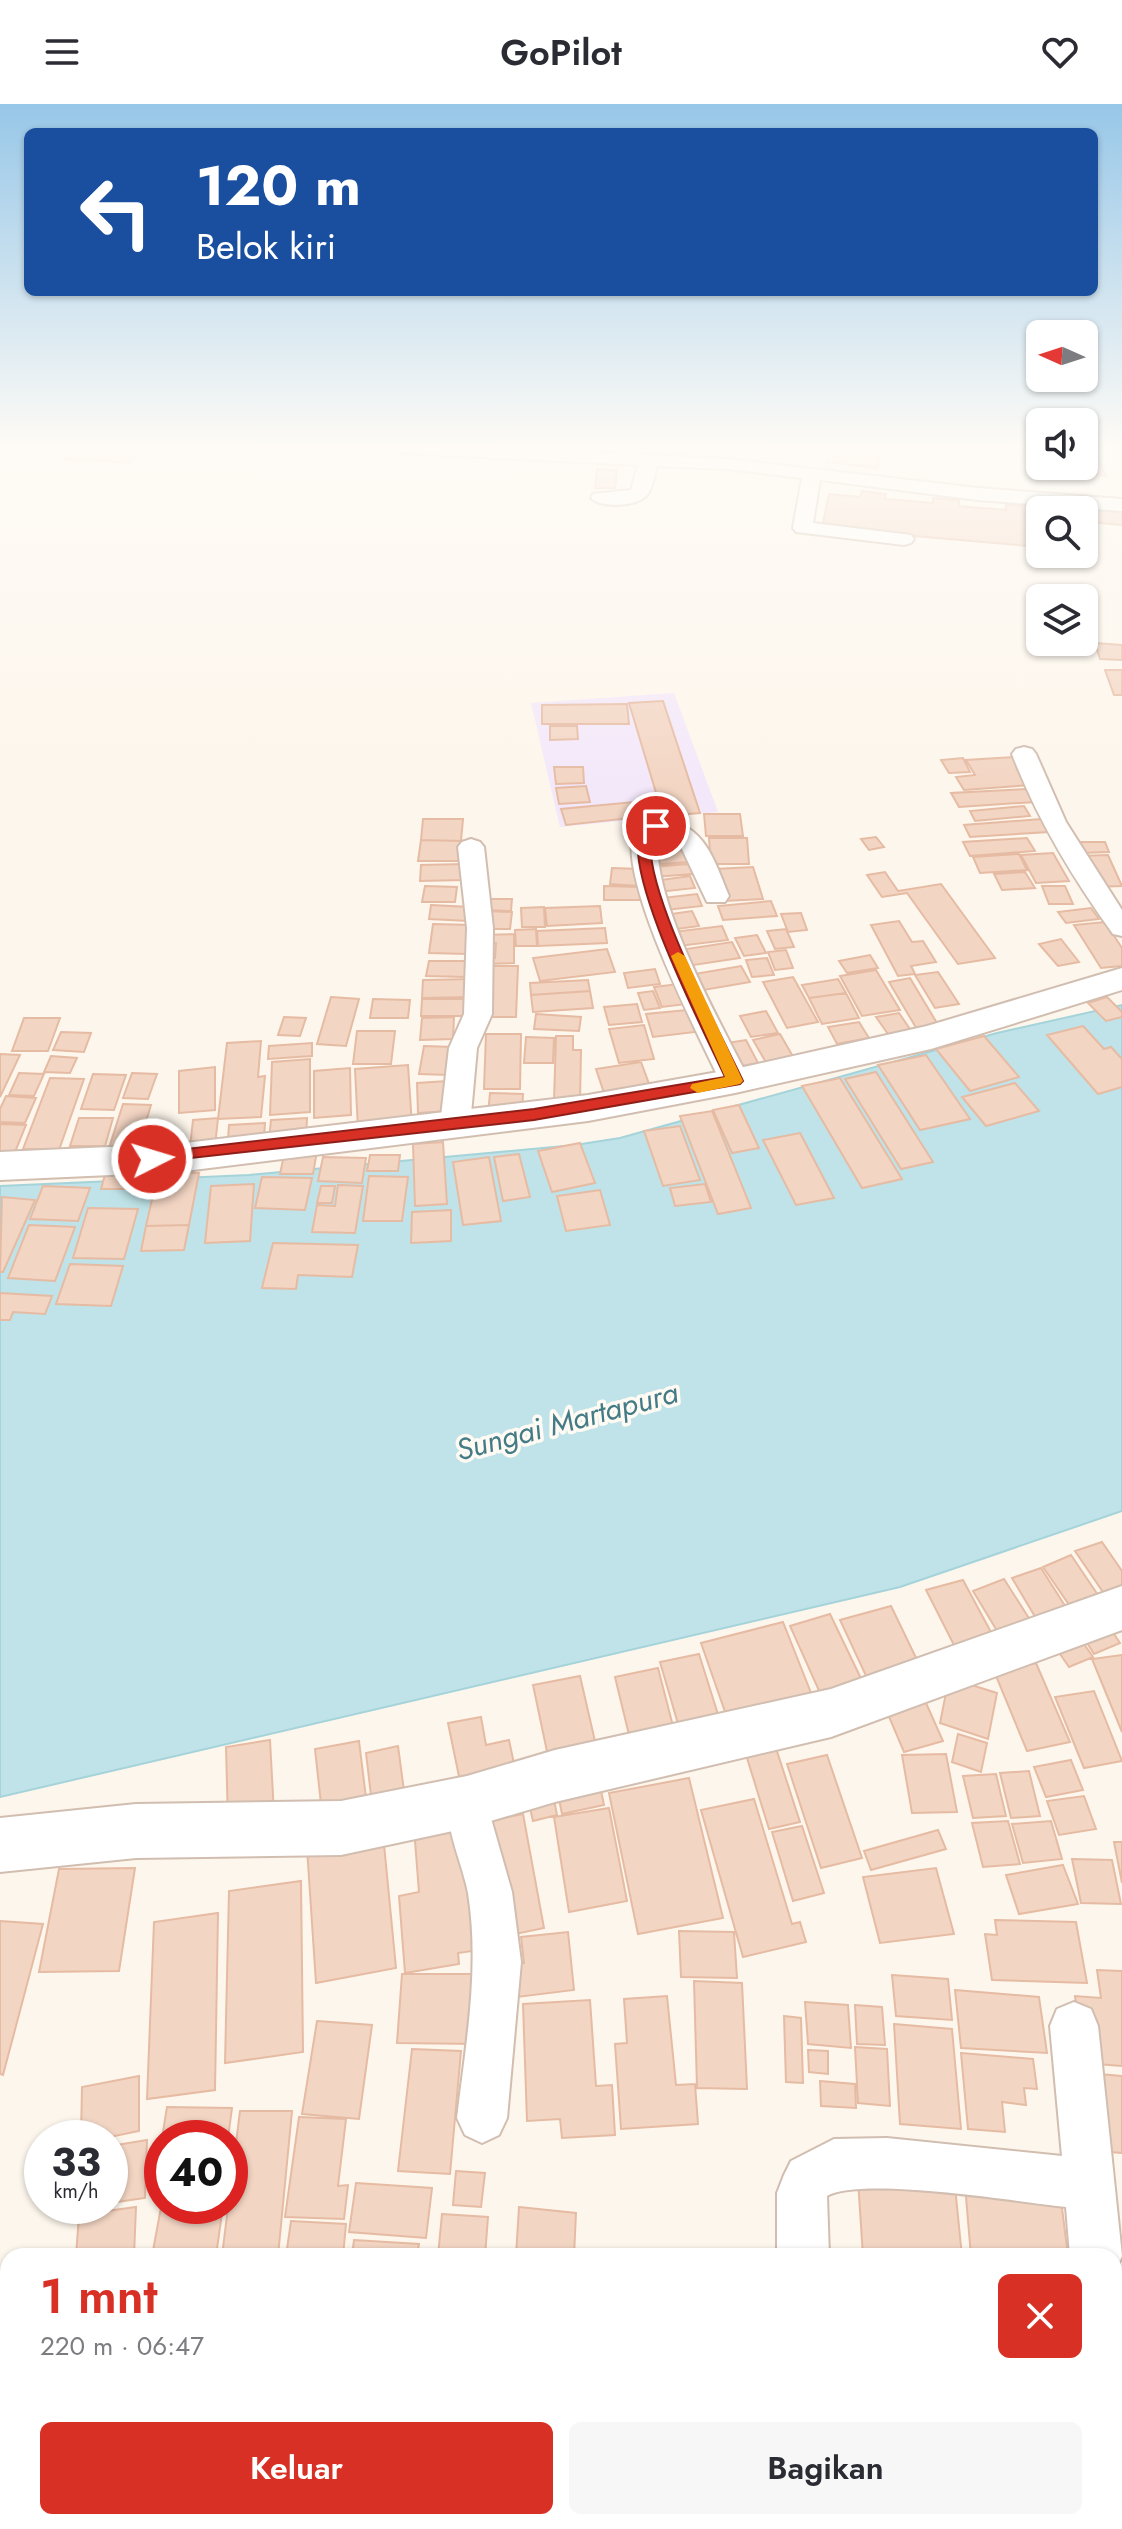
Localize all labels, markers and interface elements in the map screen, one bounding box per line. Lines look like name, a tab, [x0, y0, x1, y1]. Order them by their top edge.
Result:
text: GoPilot	[500, 26, 622, 78]
icon: menu	[40, 30, 84, 74]
icon: heart	[1038, 30, 1082, 74]
text: 120 m	[196, 145, 361, 226]
icon: left	[64, 160, 168, 264]
text: Belok kiri	[196, 220, 336, 272]
north arrow	[1026, 320, 1098, 392]
map controls	[1026, 320, 1098, 656]
button: sound	[1026, 408, 1098, 480]
button: search	[1026, 496, 1098, 568]
button: layers	[1026, 584, 1098, 656]
pin	[622, 792, 690, 860]
icon: arrive	[634, 804, 678, 848]
position arrow	[110, 1117, 194, 1201]
water label: Sungai Martapura	[451, 1371, 683, 1471]
speed limit sign: 40	[144, 2120, 248, 2224]
text: 33	[51, 2133, 101, 2191]
text: km/h	[53, 2177, 99, 2206]
text: 1 mnt	[40, 2262, 158, 2331]
button: close	[998, 2274, 1082, 2358]
text: 220 m · 06:47	[40, 2327, 204, 2365]
button: Keluar	[40, 2422, 553, 2514]
button: Bagikan	[569, 2422, 1082, 2514]

